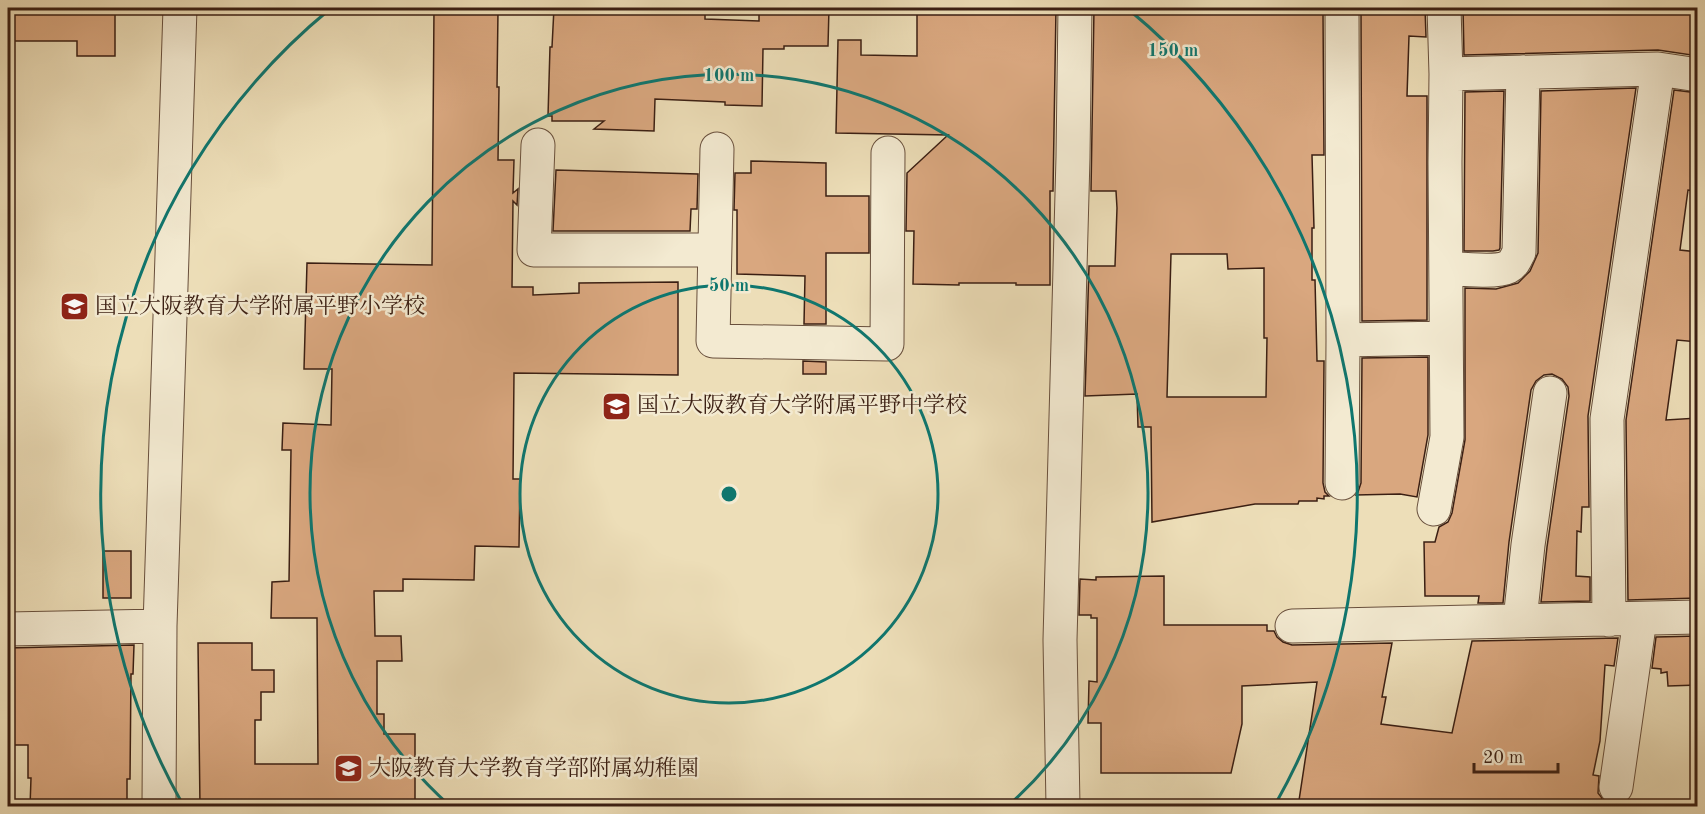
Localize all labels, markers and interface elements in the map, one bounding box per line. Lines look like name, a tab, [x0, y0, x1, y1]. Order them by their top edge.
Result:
text: 150 m	[1148, 42, 1198, 60]
text: 100 m	[704, 67, 754, 85]
text: 50 m	[709, 277, 749, 295]
school or university icon: 国立大阪教育大学附属平野小学校	[58, 291, 90, 323]
place label: 国立大阪教育大学附属平野小学校	[95, 294, 425, 318]
school or university icon: 国立大阪教育大学附属平野中学校	[600, 390, 632, 422]
place label: 国立大阪教育大学附属平野中学校	[637, 393, 967, 417]
centre of rings	[719, 484, 739, 504]
scale bar	[1474, 736, 1558, 774]
text: 20 m	[1483, 749, 1523, 767]
school or university icon: 大阪教育大学教育学部附属幼稚園	[332, 753, 364, 785]
place label: 大阪教育大学教育学部附属幼稚園	[369, 756, 699, 780]

